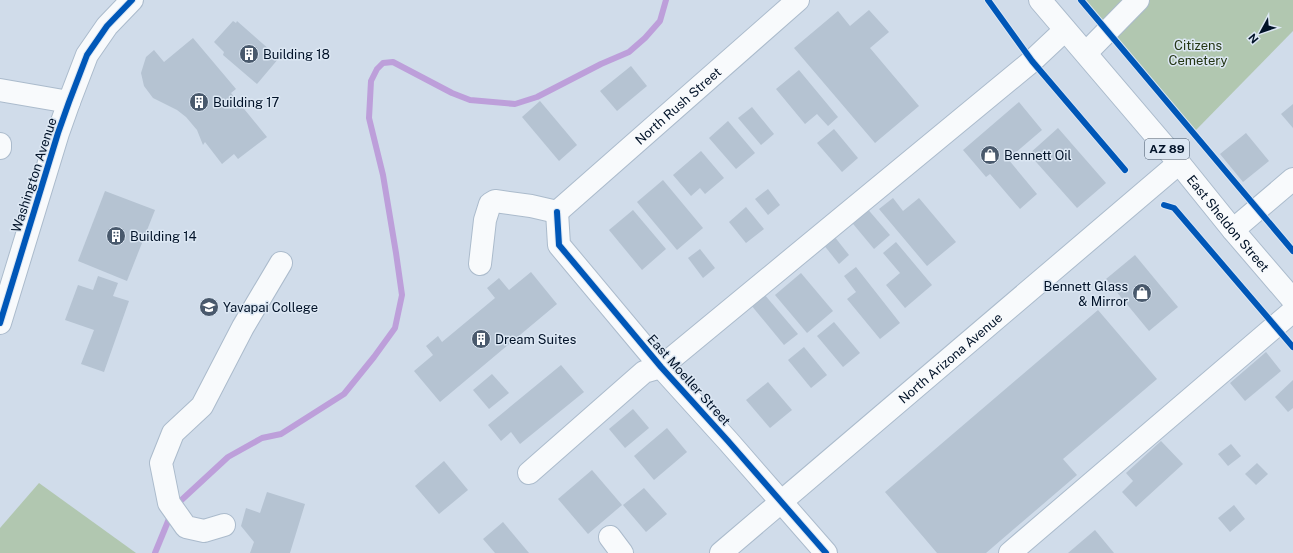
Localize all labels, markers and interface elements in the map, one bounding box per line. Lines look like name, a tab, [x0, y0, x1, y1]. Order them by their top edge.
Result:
north arrow	[1241, 12, 1281, 52]
text: N	[1246, 31, 1261, 46]
park label: Citizens Cemetery	[1168, 38, 1228, 68]
building icon: Building 18	[238, 43, 260, 65]
place label: Building 18	[263, 47, 330, 62]
street label: North Rush Street	[632, 64, 724, 147]
building icon: Building 17	[188, 91, 210, 113]
place label: Building 17	[213, 95, 279, 110]
street label: Washington Avenue	[8, 116, 60, 234]
road number: AZ 89	[1145, 139, 1189, 159]
shop icon: Bennett Oil	[979, 144, 1001, 166]
place label: Bennett Oil	[1004, 148, 1072, 163]
street label: East Sheldon Street	[1184, 172, 1273, 274]
building icon: Building 14	[105, 225, 127, 247]
place label: Building 14	[130, 229, 197, 244]
place label: Bennett Glass & Mirror	[1044, 279, 1128, 309]
shop icon: Bennett Glass & Mirror	[1131, 282, 1153, 304]
school or university icon: Yavapai College	[198, 296, 220, 318]
place label: Yavapai College	[223, 300, 318, 315]
street label: North Arizona Avenue	[895, 310, 1005, 406]
building icon: Dream Suites	[470, 328, 492, 350]
place label: Dream Suites	[495, 332, 576, 347]
street label: East Moeller Street	[644, 332, 734, 428]

